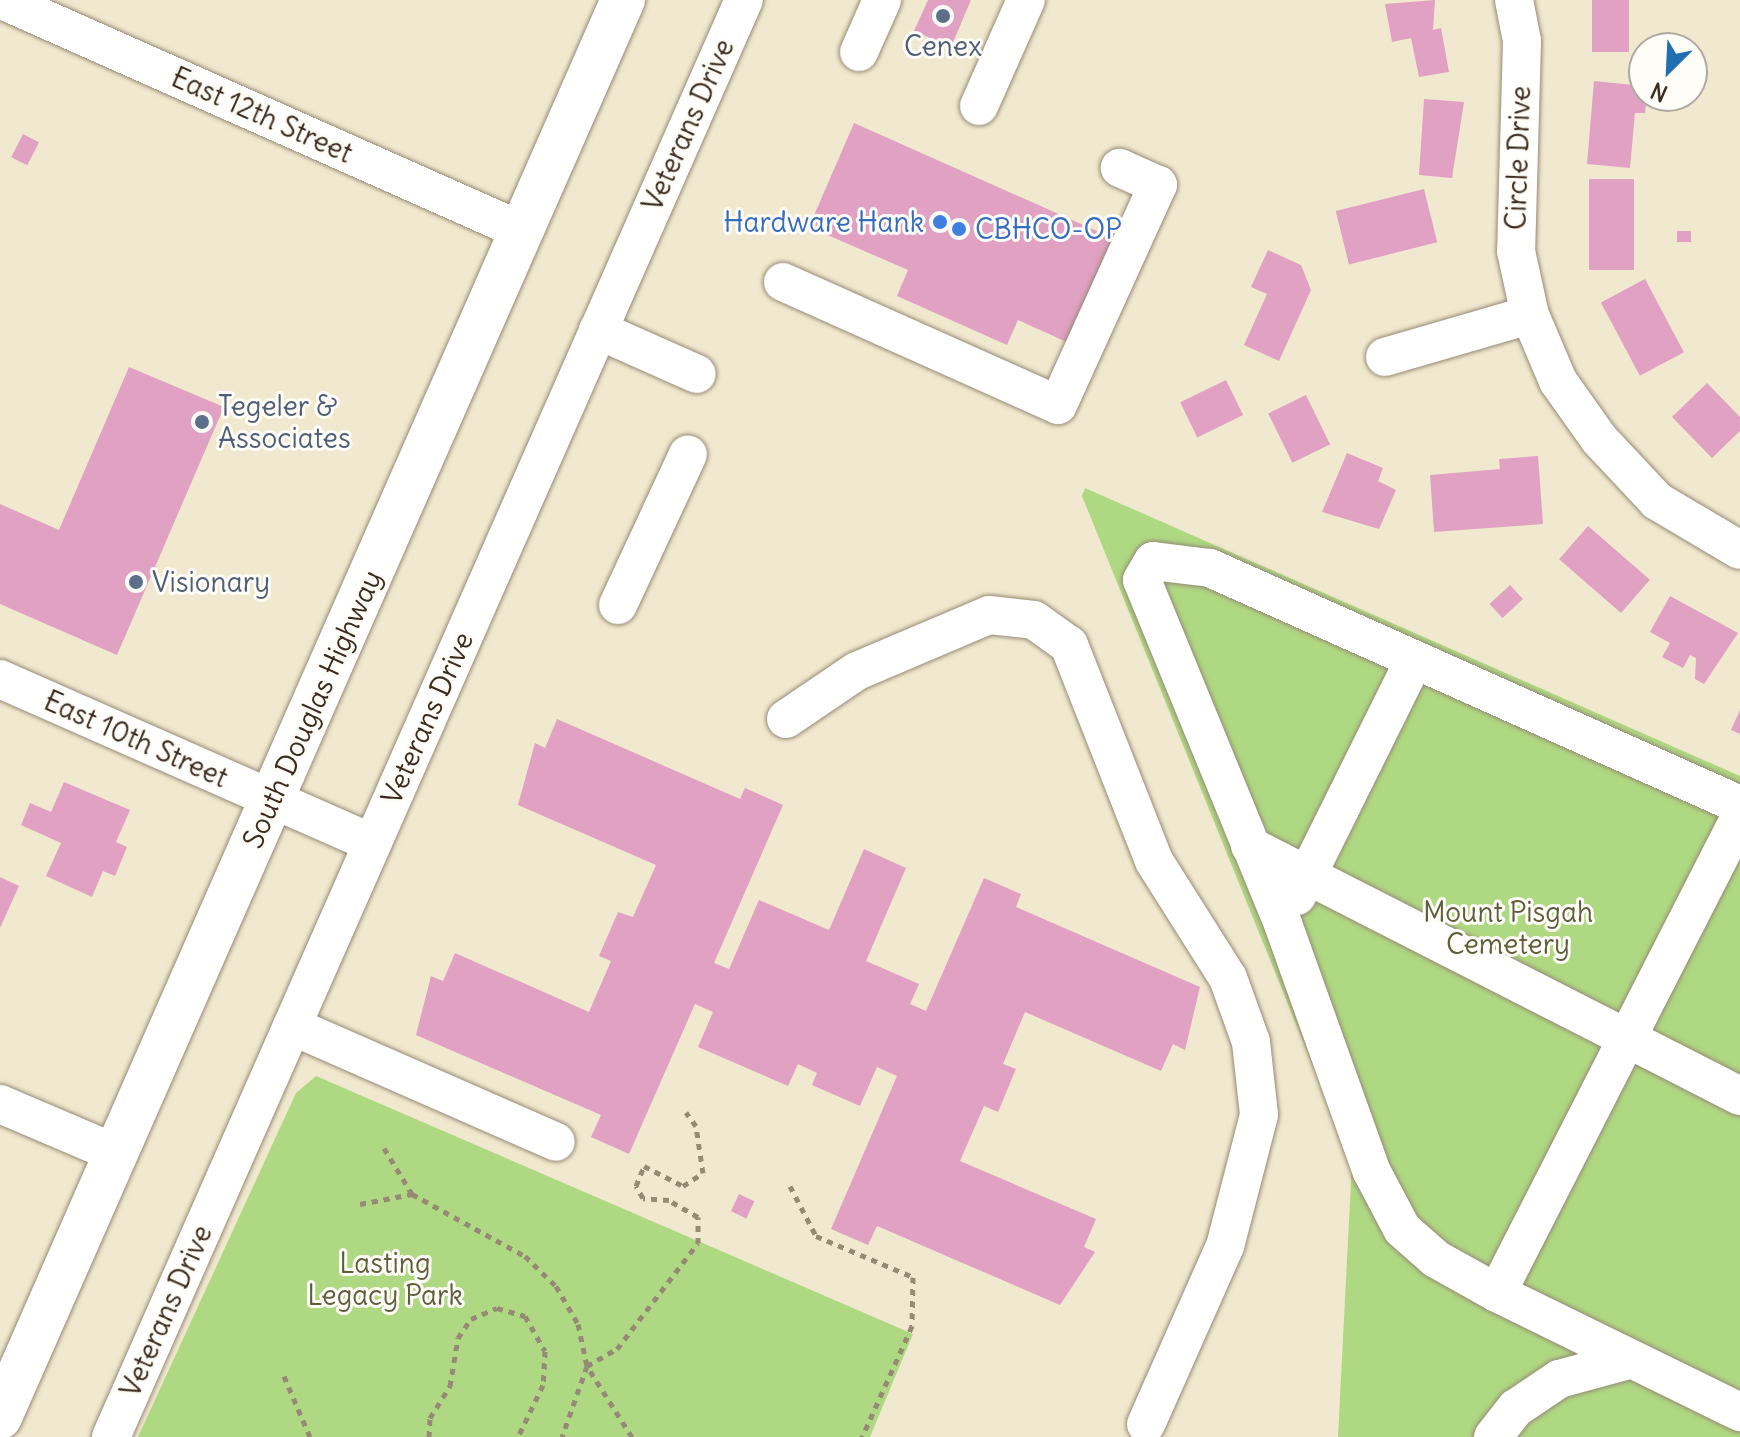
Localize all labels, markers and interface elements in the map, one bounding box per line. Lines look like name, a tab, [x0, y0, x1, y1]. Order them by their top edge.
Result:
marker: Cenex	[934, 7, 952, 25]
place label: Cenex	[904, 29, 982, 63]
north arrow	[1628, 32, 1708, 112]
street label: Veterans Drive	[635, 34, 741, 216]
street label: East 12th Street	[166, 60, 358, 170]
text: N	[1646, 76, 1672, 108]
street label: Circle Drive	[1499, 85, 1537, 231]
place label: Hardware Hank	[723, 205, 924, 239]
place label: CBHCO-OP	[975, 212, 1122, 246]
marker: Hardware Hank	[931, 213, 949, 231]
marker: CBHCO-OP	[950, 220, 968, 238]
place label: Tegeler & Associates	[218, 389, 351, 455]
marker: Tegeler & Associates	[193, 413, 211, 431]
place label: Visionary	[152, 565, 270, 599]
street label: South Douglas Highway	[235, 565, 389, 853]
marker: Visionary	[127, 573, 145, 591]
street label: Veterans Drive	[374, 627, 480, 809]
street label: East 10th Street	[39, 684, 233, 794]
park label: Mount Pisgah Cemetery	[1423, 895, 1593, 961]
street label: Veterans Drive	[113, 1220, 219, 1402]
park label: Lasting Legacy Park	[307, 1246, 463, 1312]

